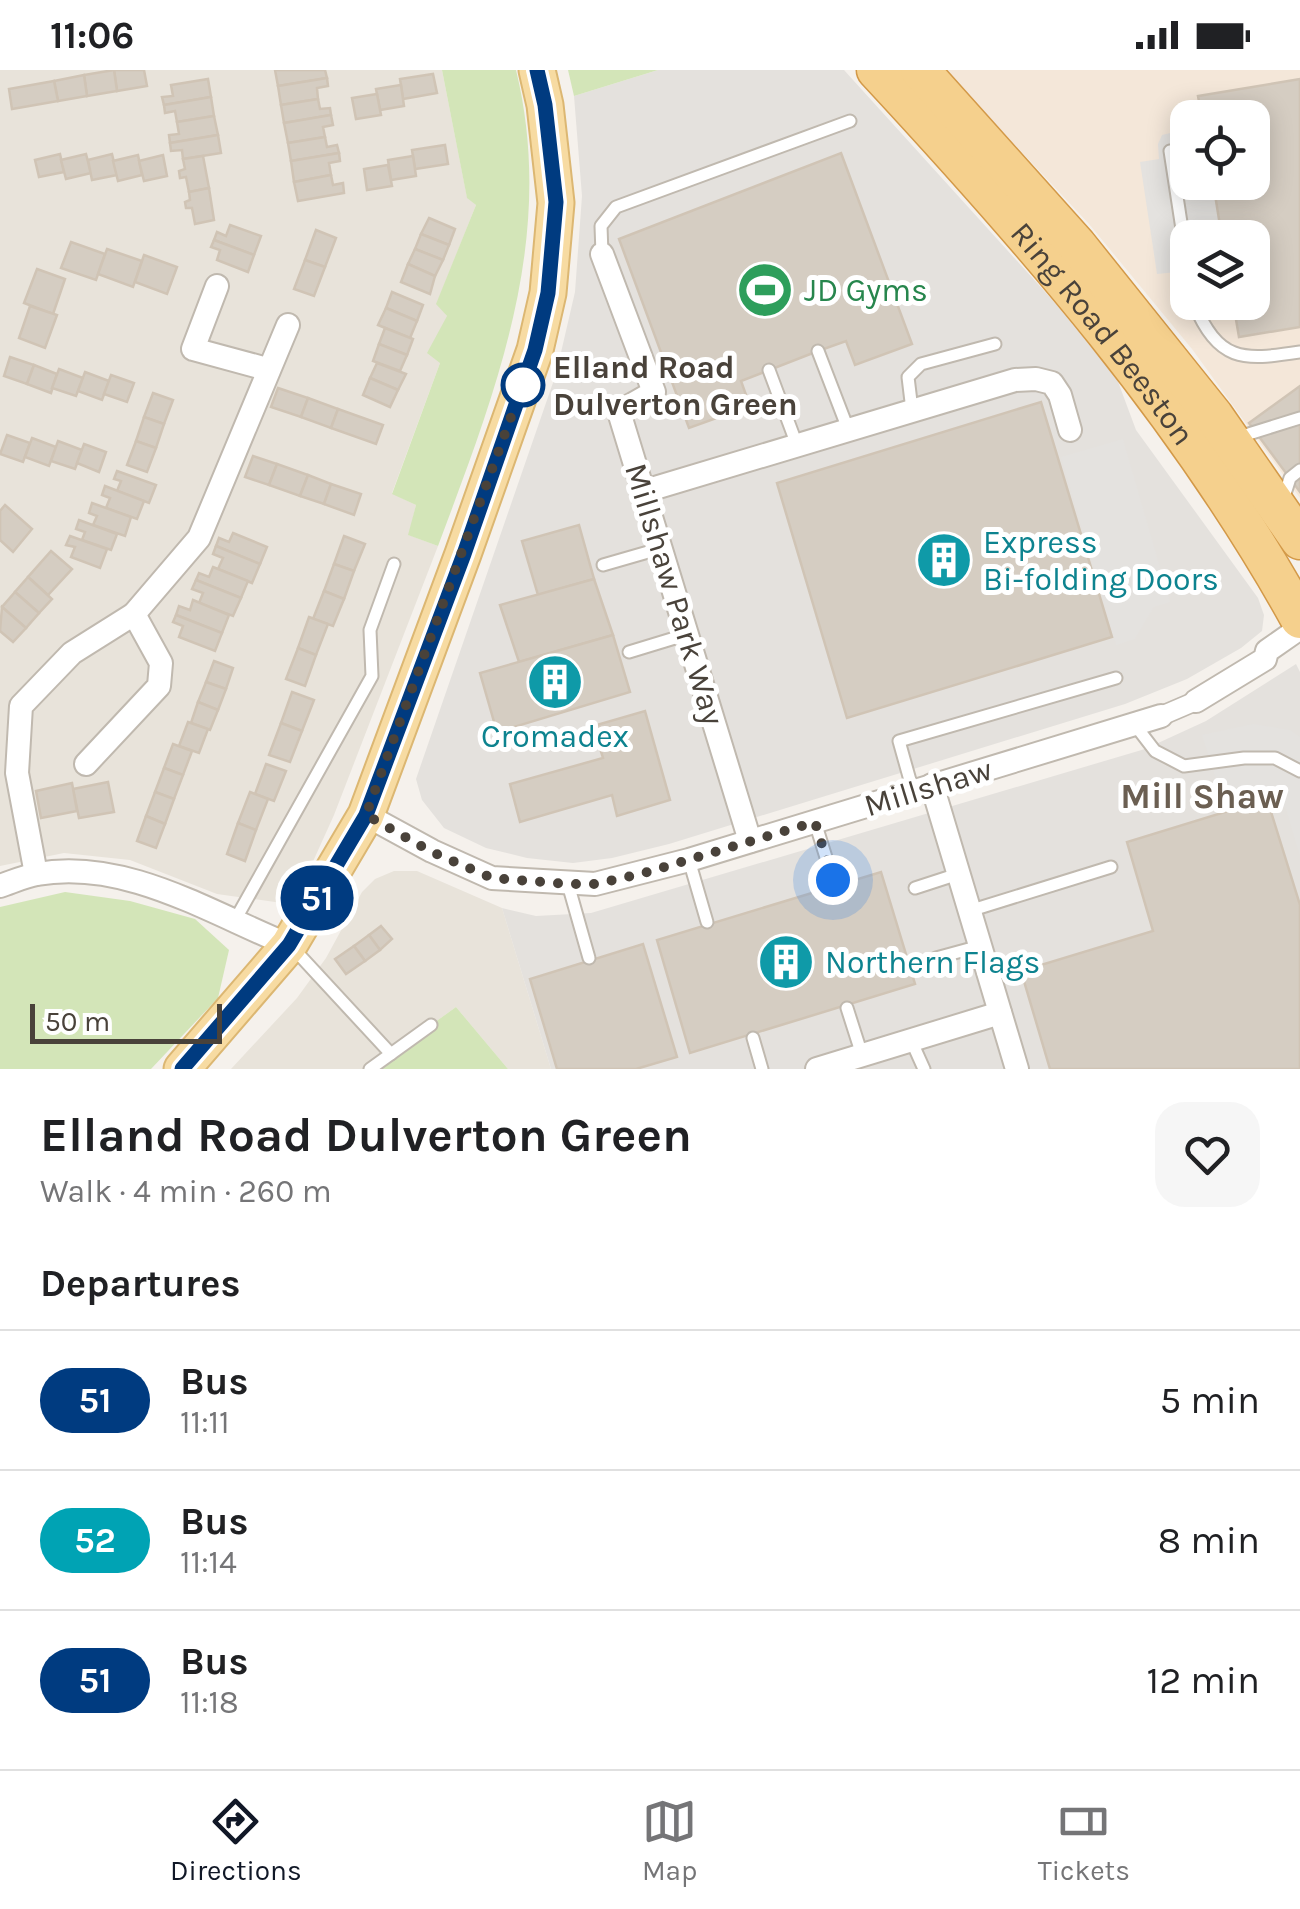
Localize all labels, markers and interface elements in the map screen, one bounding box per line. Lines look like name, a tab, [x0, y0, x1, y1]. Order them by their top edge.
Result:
text: 11:06	[50, 13, 134, 58]
map controls	[1170, 100, 1270, 320]
button: locate	[1170, 100, 1270, 200]
street label: Ring Road Beeston	[1003, 215, 1202, 452]
button: layers	[1170, 220, 1270, 320]
sports icon: JD Gyms	[735, 260, 795, 320]
place label: JD Gyms	[804, 272, 928, 309]
place label: Elland Road Dulverton Green	[553, 349, 798, 423]
marker: Elland Road Dulverton Green	[502, 364, 544, 406]
street label: Millshaw Park Way	[617, 459, 732, 730]
place label: Express Bi-folding Doors	[983, 524, 1219, 598]
building icon: Express Bi-folding Doors	[914, 530, 974, 590]
building icon: Cromadex	[525, 652, 585, 712]
place label: Cromadex	[481, 718, 629, 755]
street label: Millshaw	[860, 751, 996, 824]
district label: Mill Shaw	[1120, 776, 1284, 817]
your location	[808, 855, 858, 905]
line badge: 51	[272, 866, 362, 930]
text: 51	[301, 878, 333, 919]
building icon: Northern Flags	[756, 932, 816, 992]
place label: Northern Flags	[825, 944, 1040, 981]
scale bar	[30, 999, 222, 1044]
text: 50 m	[45, 1005, 110, 1038]
button: heart	[1155, 1102, 1260, 1207]
text: Elland Road Dulverton Green	[40, 1107, 692, 1163]
text: Walk · 4 min · 260 m	[40, 1173, 332, 1210]
text: Departures	[40, 1261, 240, 1306]
text: Bus	[180, 1359, 249, 1404]
text: 5 min	[1160, 1378, 1260, 1423]
text: 51	[79, 1380, 111, 1421]
text: 11:11	[180, 1404, 230, 1441]
text: Bus	[180, 1499, 249, 1544]
text: 8 min	[1158, 1518, 1260, 1563]
text: 52	[74, 1520, 116, 1561]
text: 11:14	[180, 1544, 237, 1581]
text: Bus	[180, 1639, 249, 1684]
text: 12 min	[1147, 1658, 1260, 1703]
text: 51	[79, 1660, 111, 1701]
text: 11:18	[180, 1684, 239, 1721]
tab: Directions	[170, 1794, 302, 1887]
tab: Map	[642, 1794, 697, 1887]
tab: Tickets	[1038, 1794, 1130, 1887]

